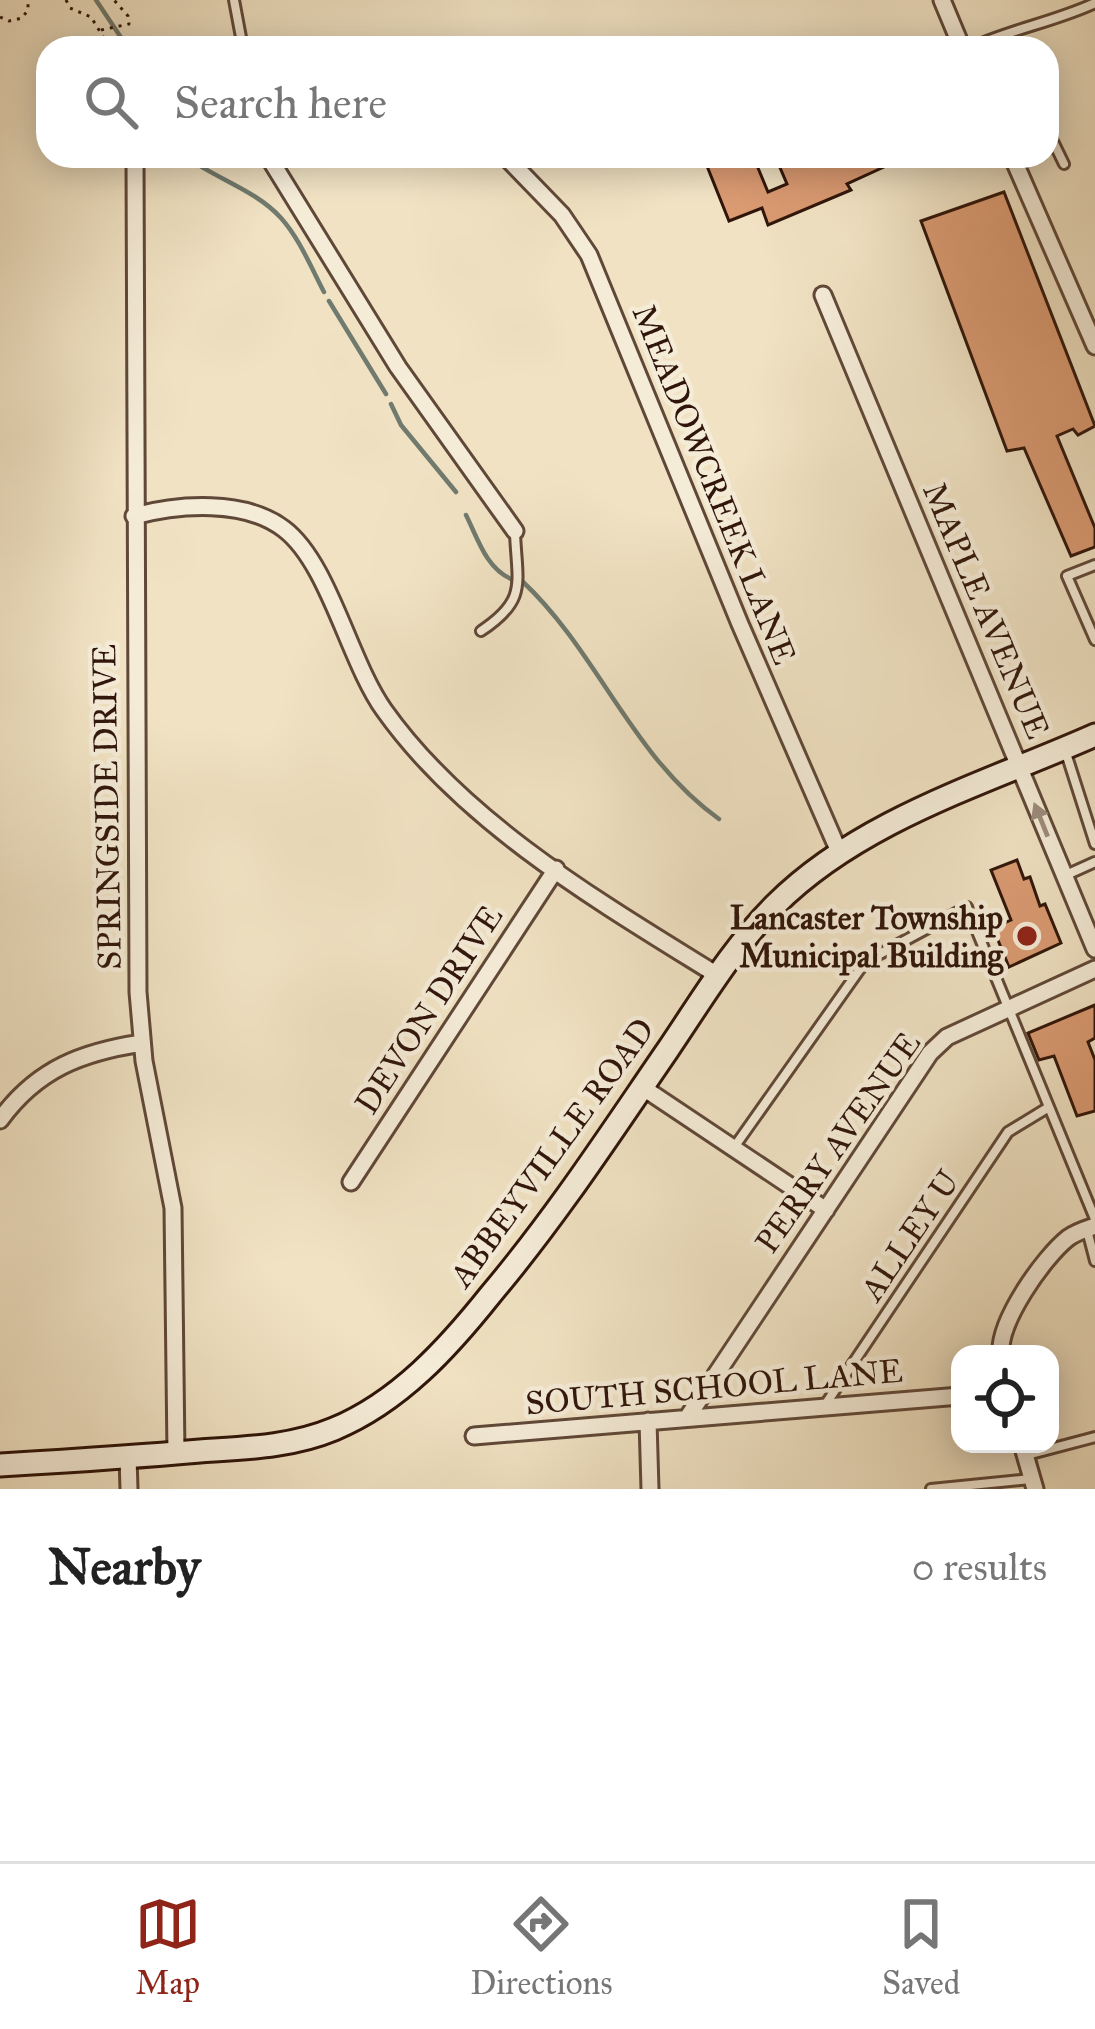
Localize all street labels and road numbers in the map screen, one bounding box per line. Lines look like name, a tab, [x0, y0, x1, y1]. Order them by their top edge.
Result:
street label: MEADOWCREEK LANE	[624, 299, 805, 670]
street label: MAPLE AVENUE	[914, 476, 1058, 744]
street label: SPRINGSIDE DRIVE	[84, 644, 130, 970]
street label: DEVON DRIVE	[346, 898, 511, 1121]
street label: ABBEYVILLE ROAD	[440, 1010, 663, 1296]
street label: PERRY AVENUE	[747, 1024, 929, 1261]
street label: ALLEY U	[851, 1162, 968, 1310]
street label: SOUTH SCHOOL LANE	[524, 1351, 904, 1423]

